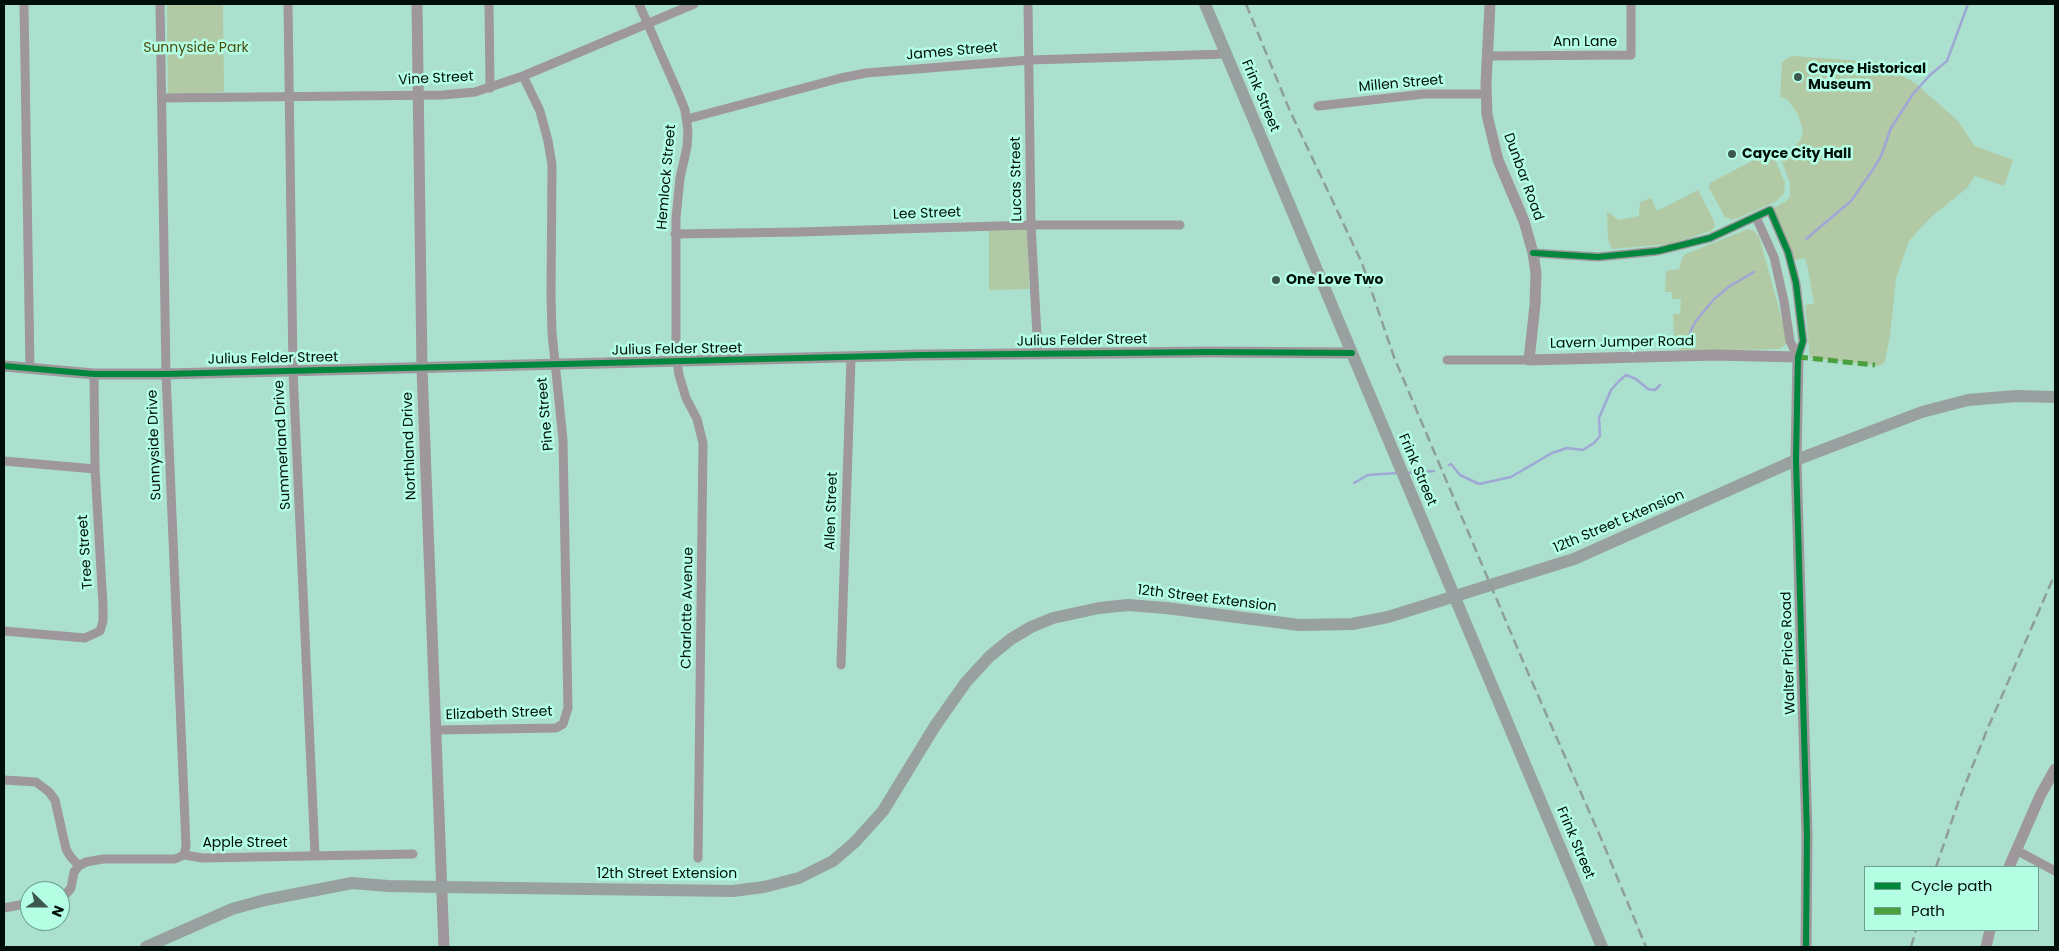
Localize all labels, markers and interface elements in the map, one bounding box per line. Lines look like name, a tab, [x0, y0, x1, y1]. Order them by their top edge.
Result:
street label: Ann Lane	[1553, 34, 1617, 50]
park label: Sunnyside Park	[143, 40, 249, 56]
street label: James Street	[905, 40, 999, 64]
street label: Frink Street	[1237, 57, 1283, 135]
place label: Cayce Historical Museum	[1808, 61, 1926, 94]
street label: Vine Street	[398, 69, 474, 89]
marker: Cayce Historical Museum	[1792, 71, 1804, 83]
street label: Millen Street	[1358, 72, 1444, 96]
street label: Hemlock Street	[654, 124, 680, 230]
street label: Dunbar Road	[1499, 131, 1547, 223]
street label: Lucas Street	[1008, 136, 1026, 222]
place label: Cayce City Hall	[1742, 146, 1851, 162]
marker: Cayce City Hall	[1726, 148, 1738, 160]
street label: Lee Street	[893, 204, 961, 224]
place label: One Love Two	[1286, 272, 1383, 288]
marker: One Love Two	[1270, 274, 1282, 286]
street label: Julius Felder Street	[1017, 331, 1147, 351]
street label: Lavern Jumper Road	[1550, 333, 1694, 353]
street label: Julius Felder Street	[612, 340, 742, 360]
street label: Julius Felder Street	[208, 349, 338, 369]
street label: Pine Street	[534, 376, 558, 452]
street label: Summerland Drive	[271, 380, 295, 510]
street label: Sunnyside Drive	[145, 389, 165, 501]
street label: Northland Drive	[400, 392, 420, 500]
street label: Frink Street	[1394, 431, 1440, 509]
street label: Allen Street	[822, 471, 842, 551]
street label: 12th Street Extension	[1551, 487, 1687, 557]
street label: Tree Street	[75, 514, 97, 590]
street label: Charlotte Avenue	[679, 547, 697, 669]
street label: 12th Street Extension	[1136, 582, 1278, 616]
street label: Walter Price Road	[1778, 591, 1800, 715]
street label: Elizabeth Street	[445, 704, 553, 724]
street label: Frink Street	[1552, 804, 1598, 882]
street label: Apple Street	[202, 835, 288, 851]
street label: 12th Street Extension	[597, 866, 737, 882]
legend	[1864, 866, 2039, 931]
text: Cycle path	[1911, 875, 1992, 896]
north arrow	[20, 881, 70, 931]
text: Path	[1911, 900, 1945, 921]
text: N	[47, 903, 69, 920]

